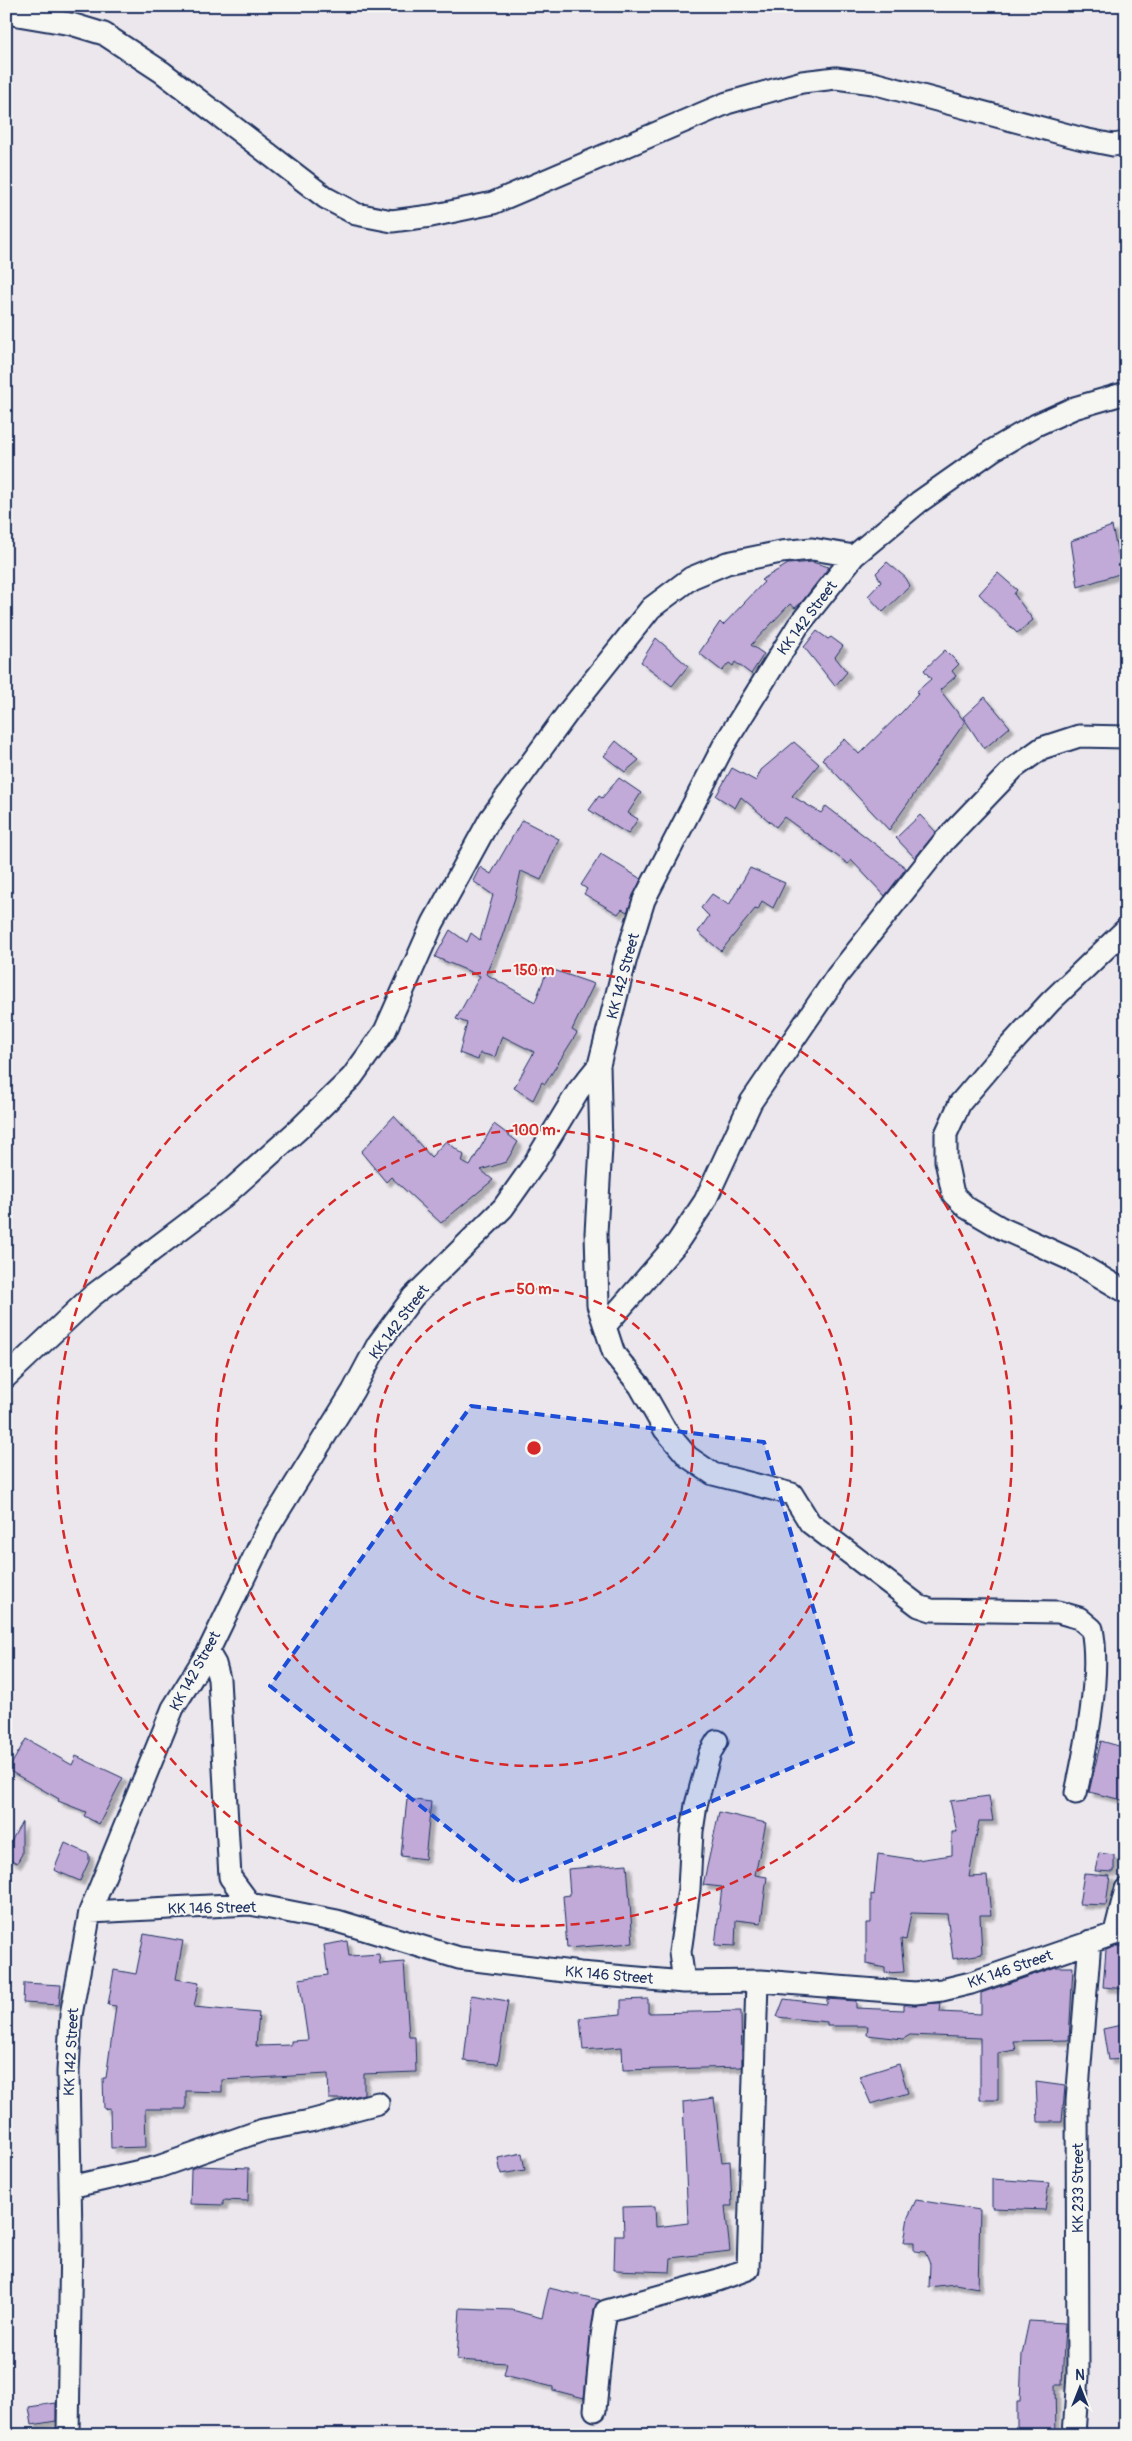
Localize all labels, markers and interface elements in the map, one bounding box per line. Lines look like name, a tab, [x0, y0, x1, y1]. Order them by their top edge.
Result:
street label: KK 142 Street	[773, 577, 842, 659]
street label: KK 142 Street	[603, 930, 644, 1021]
text: 150 m	[514, 961, 554, 980]
text: 100 m	[513, 1121, 555, 1140]
text: 50 m	[517, 1280, 551, 1299]
street label: KK 142 Street	[365, 1281, 434, 1363]
centre of rings	[525, 1439, 543, 1457]
street label: KK 142 Street	[166, 1627, 226, 1714]
street label: KK 146 Street	[168, 1898, 257, 1919]
street label: KK 146 Street	[965, 1946, 1056, 1993]
street label: KK 146 Street	[564, 1962, 655, 1989]
street label: KK 142 Street	[60, 2007, 83, 2097]
street label: KK 233 Street	[1069, 2142, 1088, 2233]
north arrow	[1054, 2364, 1104, 2414]
text: N	[1075, 2367, 1085, 2384]

